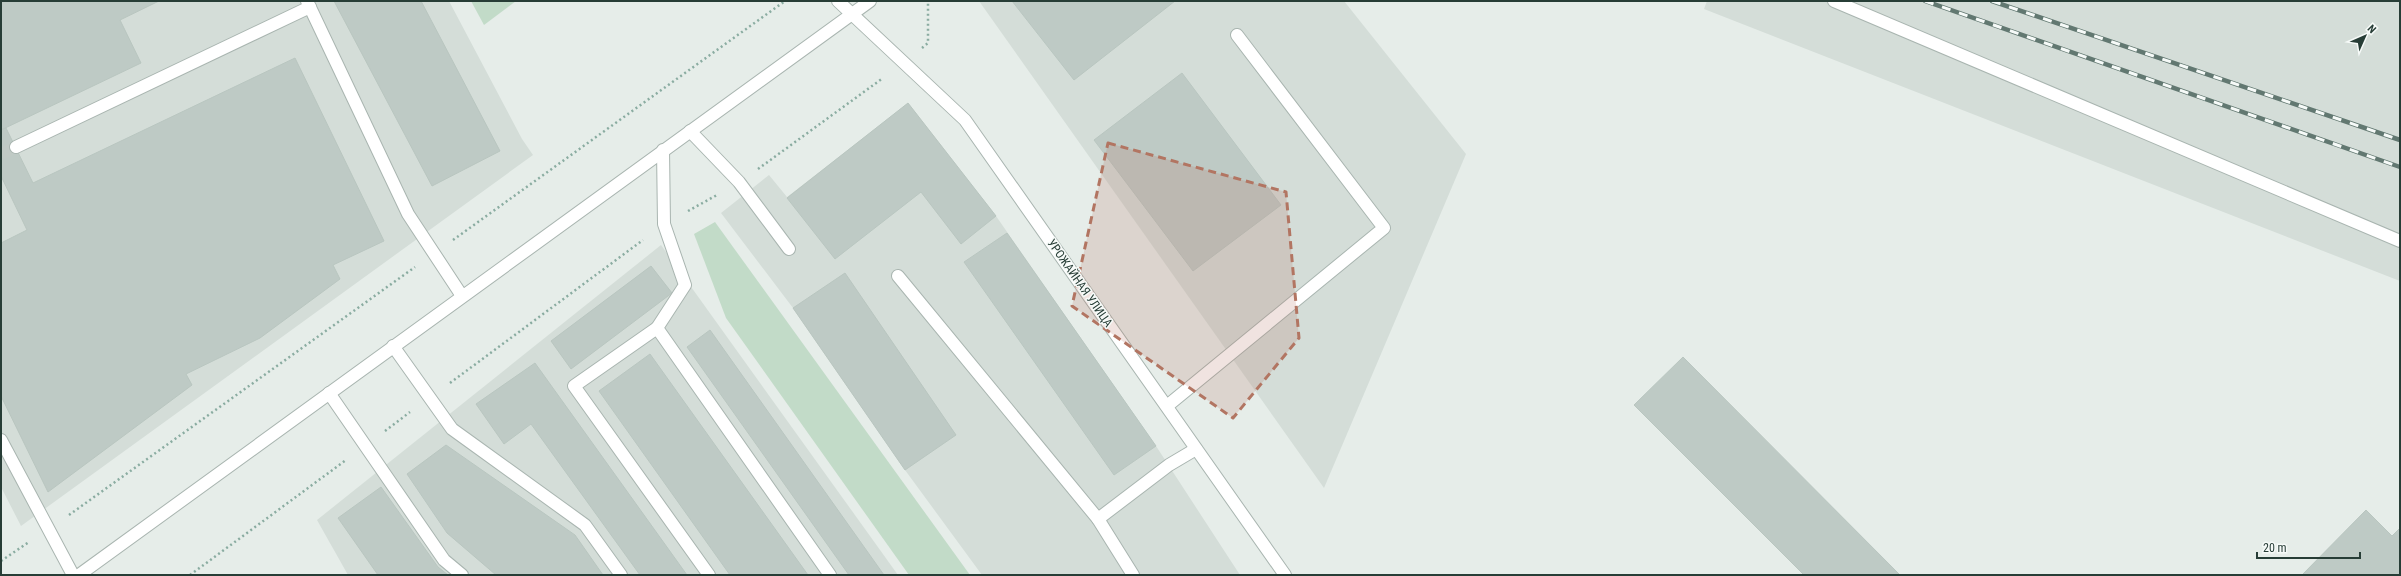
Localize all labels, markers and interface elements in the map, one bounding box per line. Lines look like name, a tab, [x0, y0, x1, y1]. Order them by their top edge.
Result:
north arrow	[2345, 16, 2385, 56]
text: N	[2365, 22, 2379, 36]
street label: УРОЖАЙНАЯ УЛИЦА	[1044, 236, 1116, 330]
scale bar	[2257, 534, 2360, 560]
text: 20 m	[2263, 541, 2287, 555]

